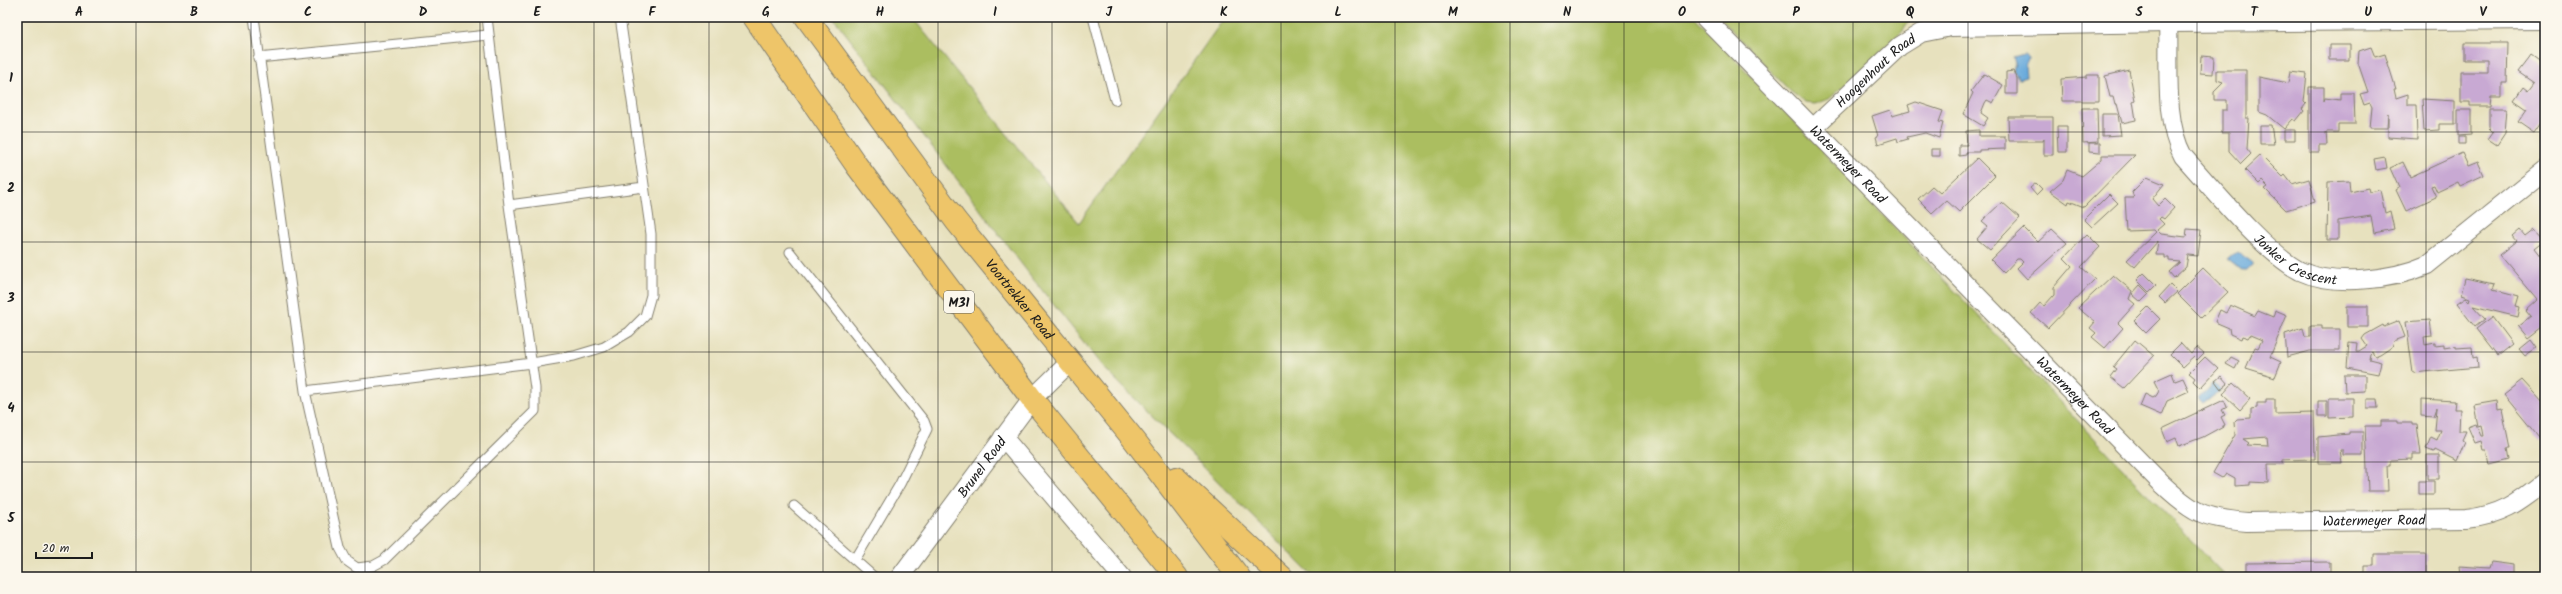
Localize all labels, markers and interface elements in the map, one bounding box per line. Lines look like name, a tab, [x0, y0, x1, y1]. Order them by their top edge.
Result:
text: A	[75, 2, 83, 23]
text: B	[190, 2, 198, 23]
text: C	[304, 2, 312, 23]
text: D	[419, 2, 428, 23]
text: E	[533, 2, 541, 23]
text: F	[648, 2, 656, 23]
text: G	[762, 2, 770, 23]
text: H	[876, 2, 885, 23]
text: I	[993, 2, 997, 23]
text: J	[1106, 2, 1113, 23]
text: K	[1220, 2, 1228, 23]
text: L	[1334, 2, 1342, 23]
text: M	[1448, 2, 1458, 23]
text: N	[1563, 2, 1572, 23]
text: O	[1678, 2, 1686, 23]
text: P	[1792, 2, 1800, 23]
text: Q	[1906, 2, 1915, 23]
text: R	[2021, 2, 2029, 23]
text: S	[2135, 2, 2143, 23]
text: T	[2250, 2, 2259, 23]
text: U	[2364, 2, 2372, 23]
text: V	[2480, 2, 2488, 23]
street label: Hoogenhout Road	[1831, 28, 1921, 114]
text: 1	[9, 68, 13, 89]
street label: Watermeyer Road	[1804, 120, 1892, 210]
text: 2	[7, 178, 15, 199]
street label: Jonker Crescent	[2248, 229, 2339, 292]
street label: Voortrekker Road	[979, 254, 1059, 346]
text: 3	[6, 288, 15, 309]
road number: M31	[944, 291, 974, 313]
street label: Watermeyer Road	[2031, 352, 2119, 441]
text: 4	[7, 398, 15, 419]
street label: Brunel Road	[952, 432, 1013, 503]
text: 5	[7, 508, 16, 529]
street label: Watermeyer Road	[2323, 510, 2427, 533]
scale bar	[36, 534, 92, 560]
text: 20 m	[42, 539, 70, 558]

